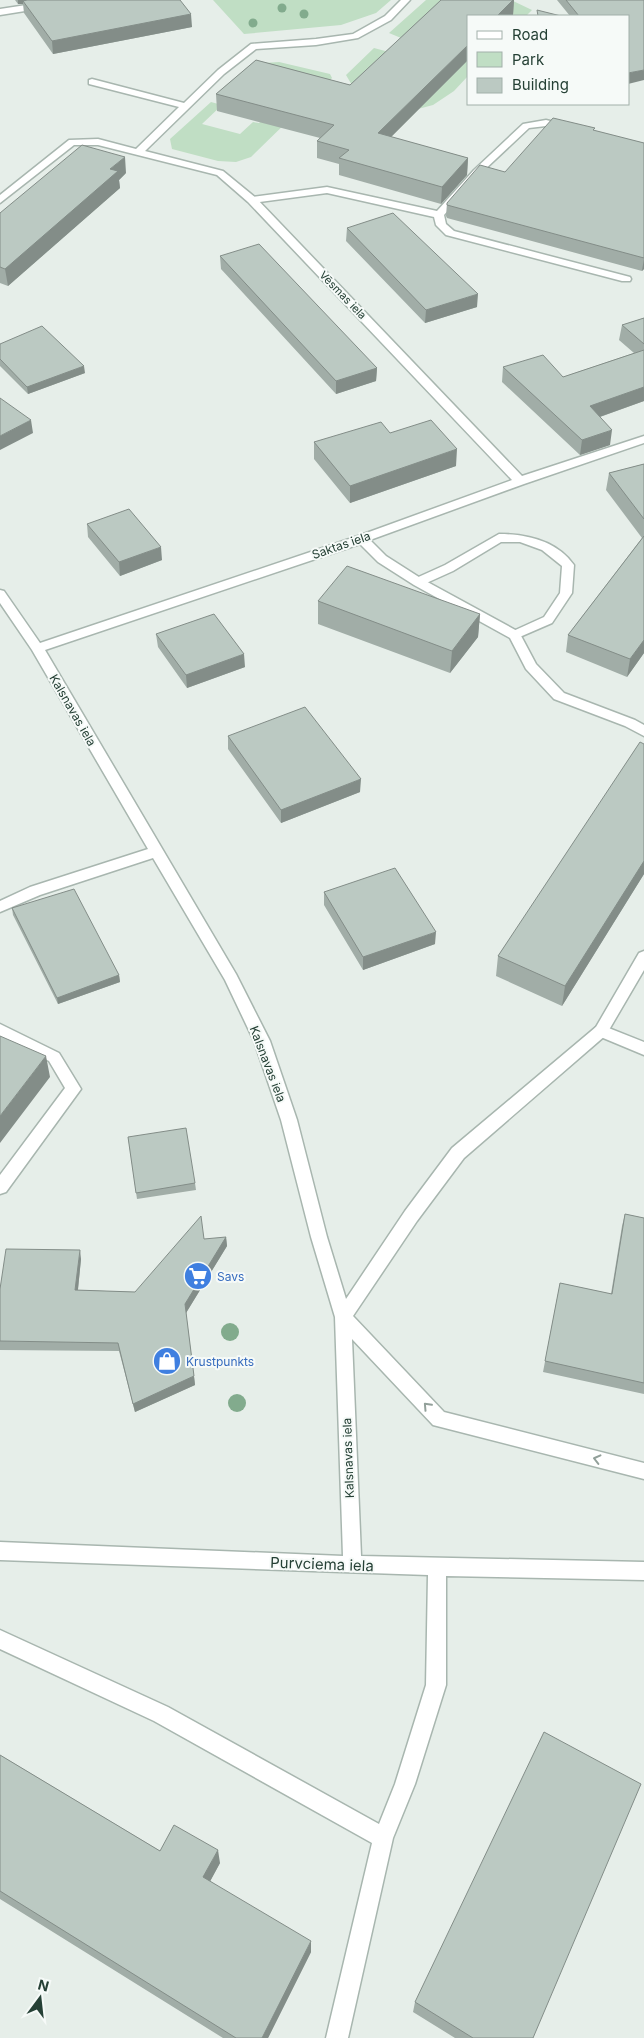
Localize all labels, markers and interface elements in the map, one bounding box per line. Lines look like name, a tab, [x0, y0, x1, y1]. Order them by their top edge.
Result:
legend	[467, 15, 629, 105]
text: Road	[512, 25, 548, 44]
text: Park	[512, 50, 545, 69]
text: Building	[512, 75, 569, 94]
street label: Vēsmas iela	[316, 268, 370, 322]
street label: Saktas iela	[310, 528, 372, 562]
street label: Kalsnavas iela	[46, 671, 100, 749]
street label: Kalsnavas iela	[247, 1024, 289, 1104]
supermarket icon: Savs	[183, 1261, 213, 1291]
place label: Savs	[217, 1269, 244, 1284]
shop icon: Krustpunkts	[152, 1346, 182, 1376]
place label: Krustpunkts	[186, 1354, 254, 1369]
one-way arrow	[424, 1403, 433, 1412]
street label: Kalsnavas iela	[339, 1418, 357, 1498]
one-way arrow	[592, 1454, 601, 1465]
street label: Purvciema iela	[270, 1553, 374, 1575]
north arrow	[15, 1973, 65, 2023]
text: N	[36, 1975, 51, 1995]

